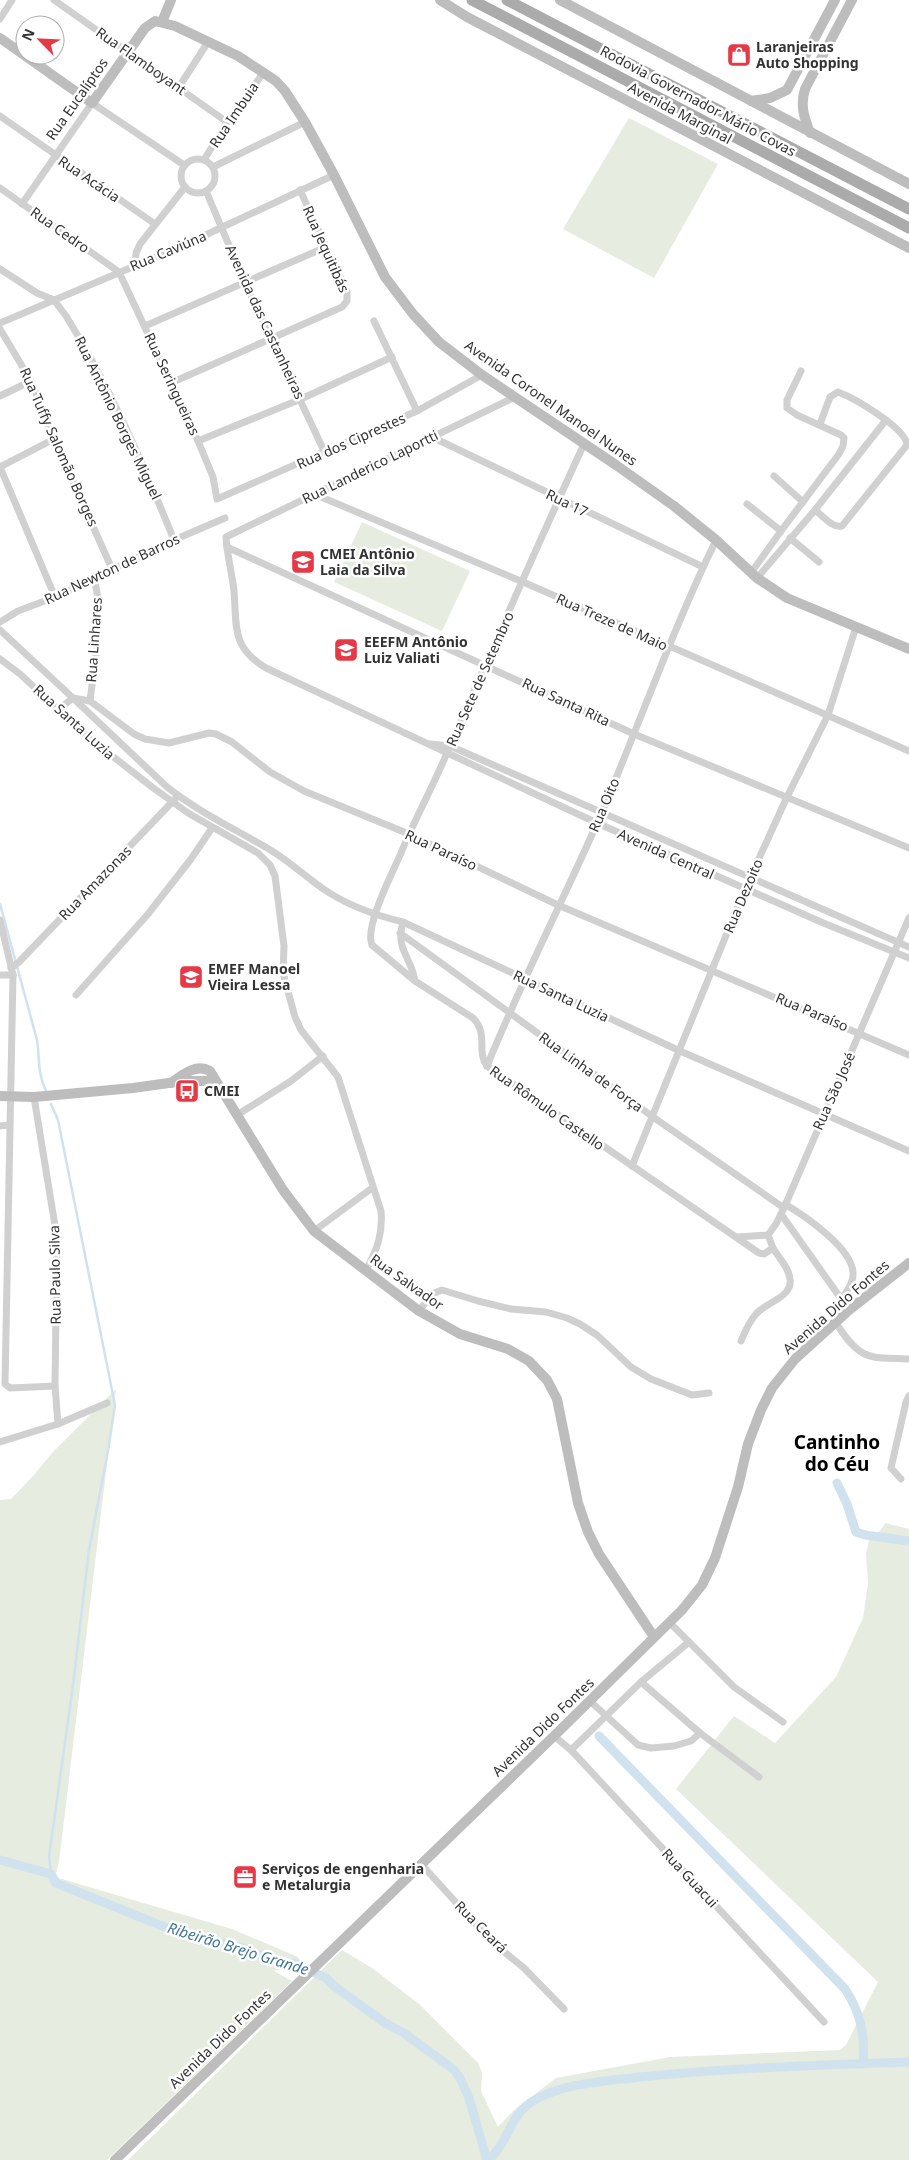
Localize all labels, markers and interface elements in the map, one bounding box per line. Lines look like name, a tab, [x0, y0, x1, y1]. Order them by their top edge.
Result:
north arrow	[15, 15, 65, 65]
street label: Rua Flamboyant	[92, 22, 190, 99]
text: N	[17, 25, 39, 44]
place label: Laranjeiras Auto Shopping	[756, 37, 859, 72]
street label: Rodovia Governador Mário Covas	[597, 41, 800, 161]
shop icon: Laranjeiras Auto Shopping	[726, 42, 752, 68]
street label: Rua Eucalíptos	[41, 54, 112, 143]
street label: Avenida Marginal	[625, 77, 735, 148]
street label: Rua Imbuia	[205, 78, 263, 151]
street label: Rua Acácia	[55, 151, 124, 206]
street label: Rua Cedro	[27, 202, 94, 257]
street label: Rua Jequitibás	[299, 202, 354, 296]
street label: Rua Caviúna	[127, 226, 209, 275]
street label: Avenida das Castanheiras	[221, 241, 310, 402]
street label: Rua Seringueiras	[140, 329, 205, 439]
street label: Rua Antônio Borges Miguel	[71, 333, 166, 503]
street label: Avenida Coronel Manoel Nunes	[461, 336, 642, 470]
street label: Rua Tuffy Salomão Borges	[16, 364, 103, 530]
street label: Rua dos Ciprestes	[293, 408, 408, 473]
street label: Rua Landerico Laportti	[299, 425, 441, 508]
street label: Rua 17	[543, 484, 592, 521]
street label: Rua Newton de Barros	[41, 529, 183, 608]
place label: CMEI Antônio Laia da Silva	[320, 544, 415, 579]
school or university icon: CMEI Antônio Laia da Silva	[290, 549, 316, 575]
street label: Rua Treze de Maio	[553, 588, 671, 655]
street label: Rua Linhares	[81, 597, 106, 683]
street label: Rua Sete de Setembro	[441, 609, 518, 749]
place label: EEEFM Antônio Luiz Valiati	[364, 632, 468, 667]
school or university icon: EEEFM Antônio Luiz Valiati	[333, 637, 359, 663]
street label: Rua Santa Rita	[519, 673, 613, 730]
street label: Rua Santa Luzia	[29, 680, 119, 763]
street label: Rua Oito	[584, 775, 623, 835]
street label: Avenida Central	[615, 824, 717, 883]
street label: Rua Paraíso	[402, 825, 480, 874]
street label: Rua Amazonas	[54, 841, 135, 924]
street label: Rua Dezoito	[718, 856, 767, 936]
place label: EMEF Manoel Vieira Lessa	[208, 959, 300, 994]
school or university icon: EMEF Manoel Vieira Lessa	[178, 964, 204, 990]
street label: Rua Santa Luzia	[510, 965, 612, 1026]
street label: Rua Paraíso	[773, 988, 851, 1035]
street label: Rua Linha de Força	[535, 1027, 647, 1116]
street label: Rua São José	[808, 1049, 859, 1133]
street label: Rua Rômulo Castello	[486, 1061, 608, 1154]
bus stop icon: CMEI	[174, 1078, 200, 1104]
place label: CMEI	[204, 1081, 239, 1100]
street label: Rua Paulo Silva	[44, 1225, 65, 1325]
street label: Rua Salvador	[367, 1249, 448, 1314]
street label: Avenida Dido Fontes	[779, 1255, 893, 1358]
district label: Cantinho do Céu	[794, 1429, 880, 1477]
street label: Avenida Dido Fontes	[488, 1673, 598, 1780]
street label: Rua Guacui	[658, 1844, 723, 1911]
place label: Serviços de engenharia e Metalurgia	[262, 1859, 424, 1894]
office icon: Serviços de engenharia e Metalurgia	[232, 1864, 258, 1890]
street label: Rua Ceará	[451, 1896, 512, 1957]
water label: Ribeirão Brejo Grande	[165, 1917, 312, 1979]
street label: Avenida Dido Fontes	[165, 1985, 275, 2092]

